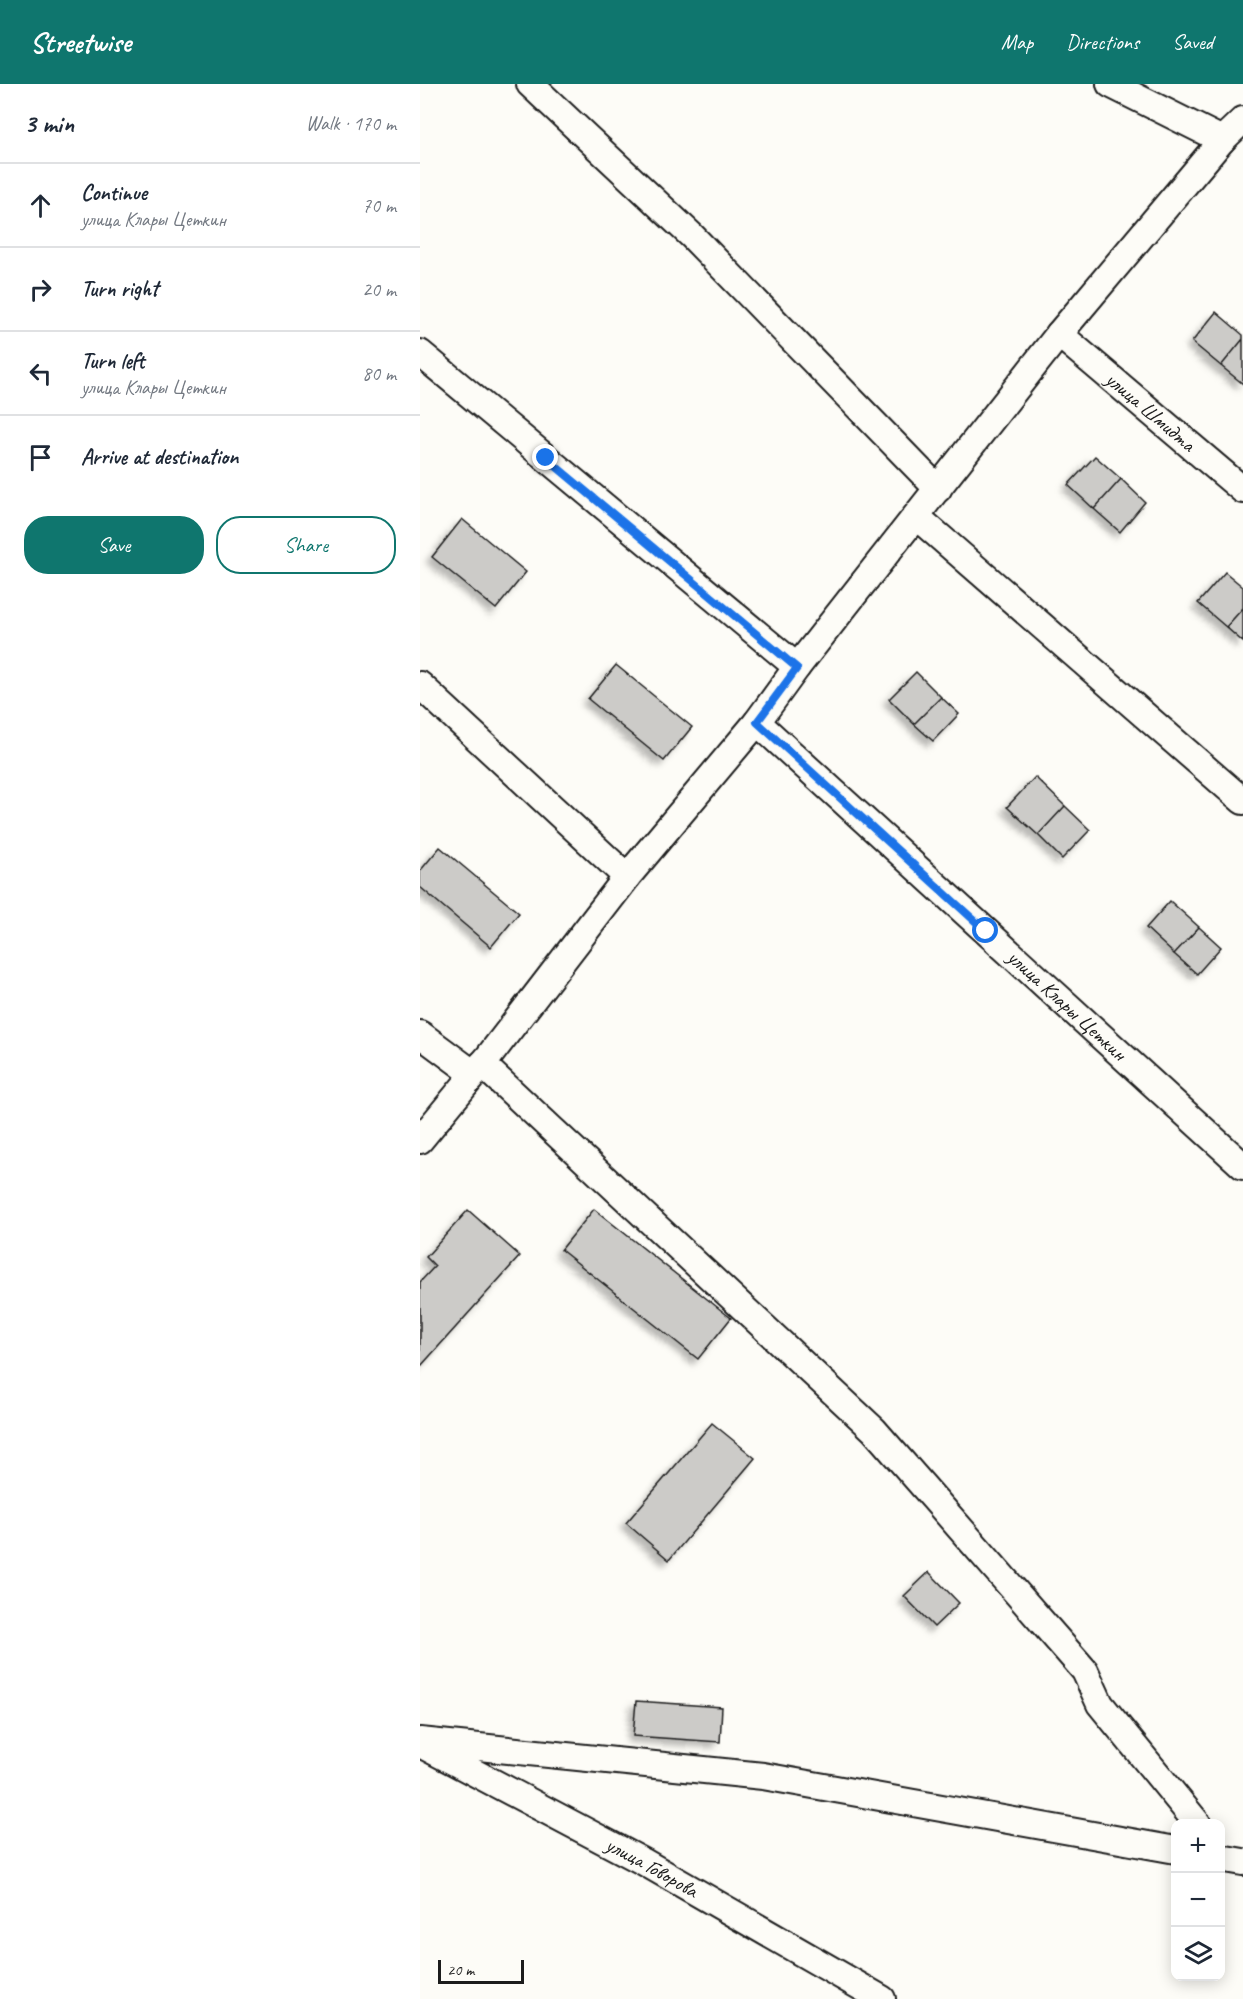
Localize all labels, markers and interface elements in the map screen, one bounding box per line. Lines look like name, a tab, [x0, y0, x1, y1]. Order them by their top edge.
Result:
text: Streetwise	[30, 25, 131, 60]
text: Map	[1001, 29, 1033, 55]
text: Directions	[1066, 29, 1139, 55]
text: Saved	[1172, 29, 1213, 55]
text: 3 min	[24, 107, 74, 140]
text: Walk · 170 m	[306, 111, 396, 136]
text: Continue	[81, 179, 147, 207]
icon: ahead	[24, 189, 57, 222]
text: 70 m	[362, 193, 396, 218]
text: улица Клары Цеткин	[81, 207, 226, 232]
icon: right	[24, 273, 57, 306]
text: Turn right	[81, 275, 158, 303]
text: 20 m	[362, 277, 396, 302]
text: Turn left	[81, 347, 145, 375]
icon: left	[24, 357, 57, 390]
text: 80 m	[362, 361, 396, 386]
street label: улица Шмидта	[1099, 365, 1202, 458]
text: улица Клары Цеткин	[81, 375, 226, 400]
icon: arrive	[24, 441, 57, 474]
text: Arrive at destination	[81, 443, 238, 471]
route end	[532, 444, 558, 470]
button: Save	[24, 516, 204, 574]
button: Share	[216, 516, 396, 574]
route start	[972, 917, 998, 943]
street label: улица Клары Цеткин	[1001, 943, 1133, 1067]
map controls	[1171, 1819, 1225, 1981]
button: +	[1171, 1819, 1225, 1873]
street label: улица Говорова	[600, 1830, 704, 1904]
button: −	[1171, 1873, 1225, 1927]
button: layers	[1171, 1927, 1225, 1981]
scale bar	[438, 1957, 524, 1984]
text: 20 m	[447, 1960, 474, 1980]

